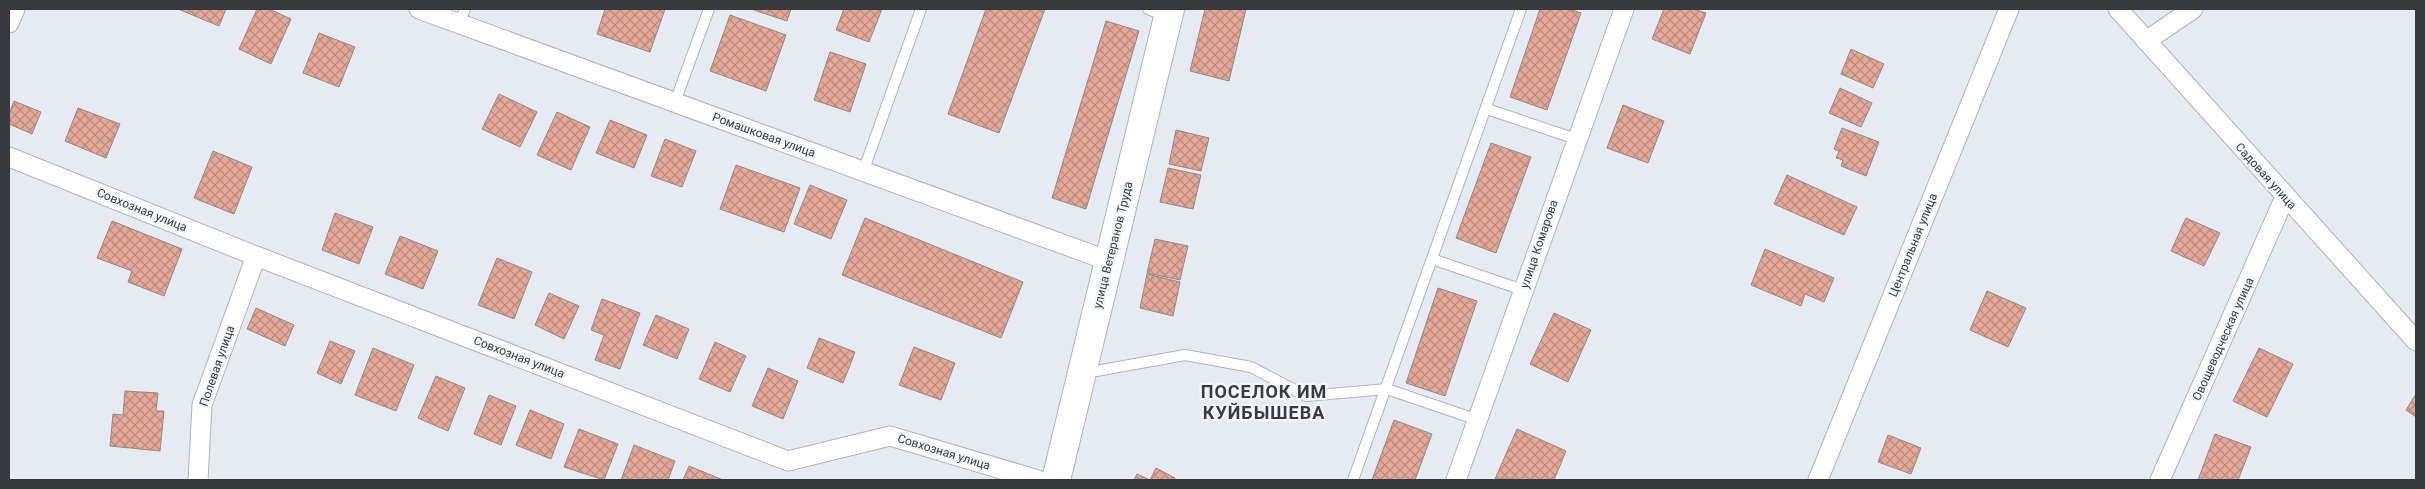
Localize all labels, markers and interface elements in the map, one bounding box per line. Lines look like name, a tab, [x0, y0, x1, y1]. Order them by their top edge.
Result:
street label: Ромашковая улица	[711, 110, 817, 160]
street label: Садовая улица	[2233, 140, 2299, 212]
street label: улица Ветеранов Труда	[1090, 180, 1136, 310]
street label: Совхозная улица	[95, 185, 189, 235]
street label: Центральная улица	[1886, 191, 1940, 299]
street label: улица Комарова	[1517, 198, 1561, 290]
street label: Овощеводческая улица	[2189, 275, 2257, 403]
street label: Полевая улица	[197, 324, 237, 408]
street label: Совхозная улица	[472, 333, 566, 381]
district label: ПОСЕЛОК ИМ КУЙБЫШЕВА	[1201, 381, 1327, 423]
street label: Совхозная улица	[896, 431, 992, 473]

